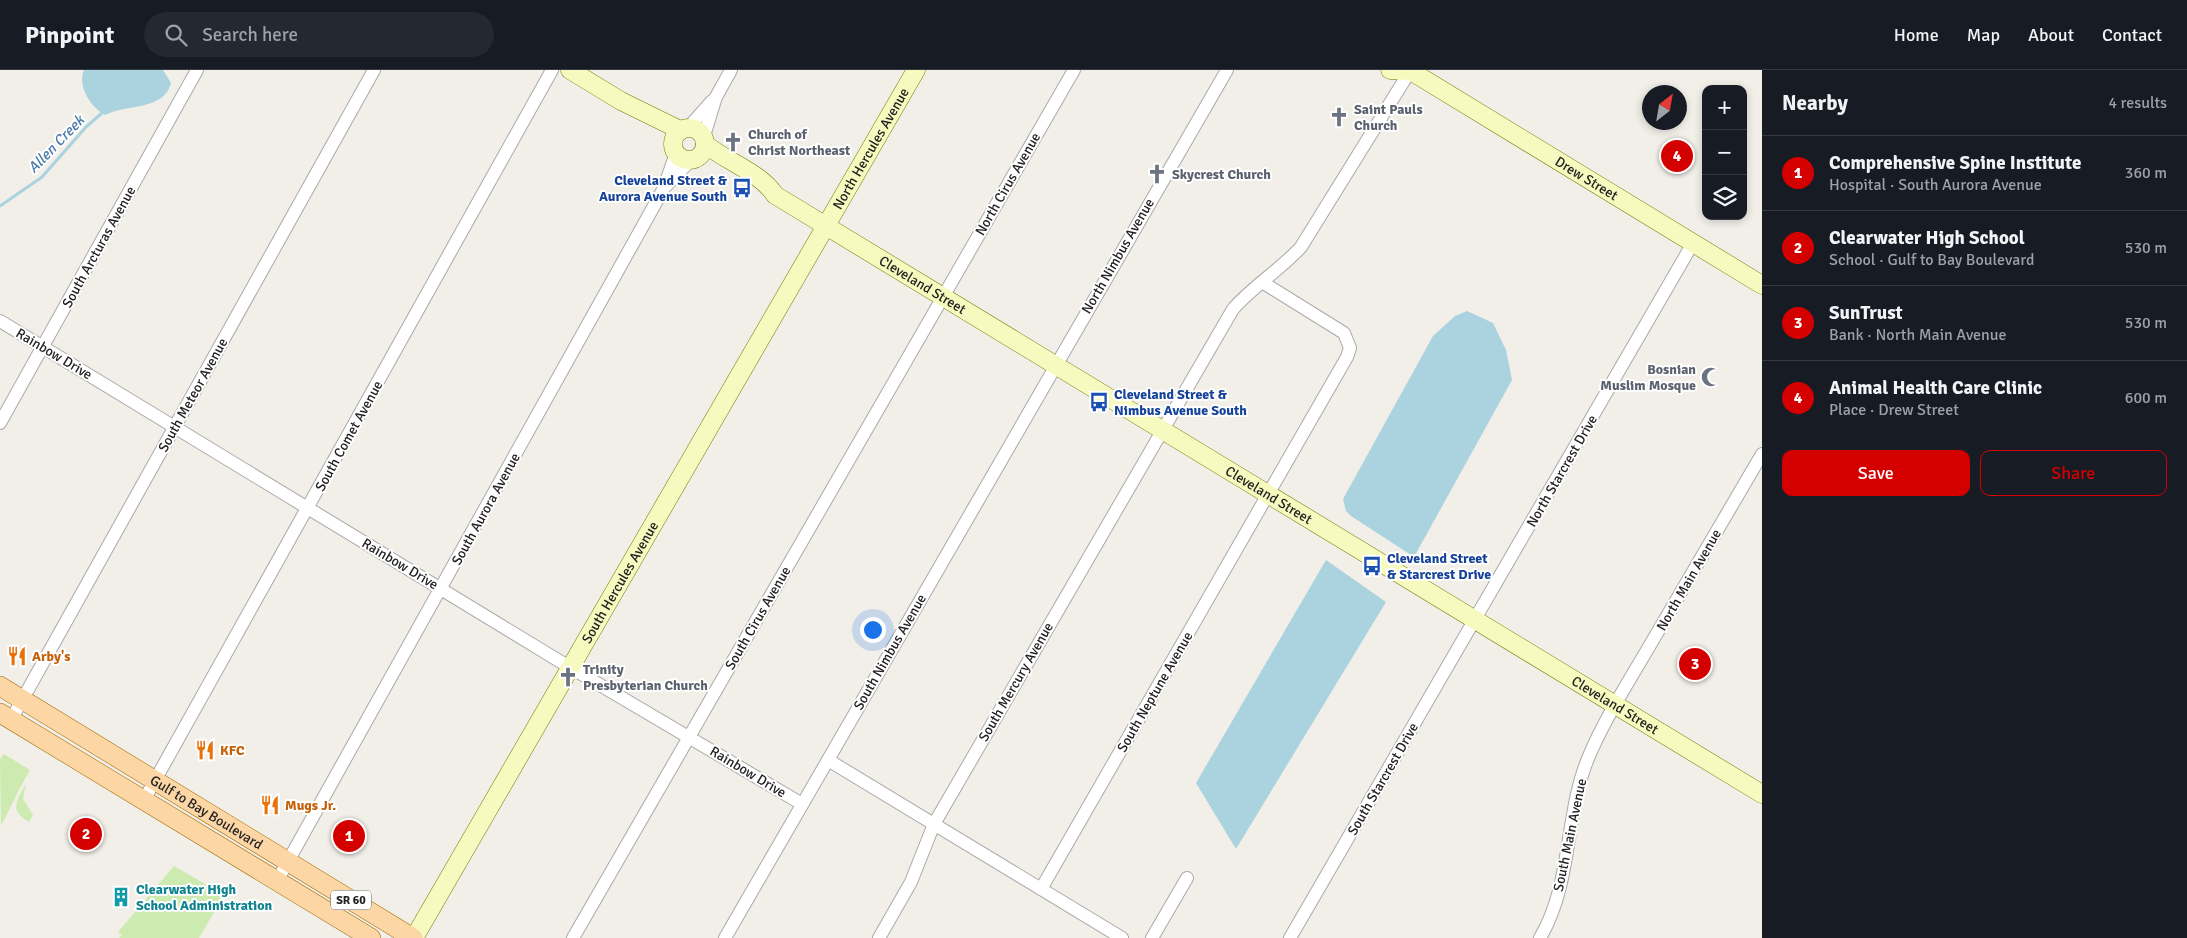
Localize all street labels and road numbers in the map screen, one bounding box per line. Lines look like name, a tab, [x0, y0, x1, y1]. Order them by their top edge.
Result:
street label: North Hercules Avenue	[829, 85, 912, 212]
street label: North Cirus Avenue	[972, 130, 1044, 238]
street label: Drew Street	[1552, 153, 1621, 204]
street label: South Arcturas Avenue	[59, 183, 139, 311]
street label: North Nimbus Avenue	[1078, 195, 1158, 317]
street label: Cleveland Street	[876, 252, 969, 317]
street label: Rainbow Drive	[13, 325, 95, 383]
street label: South Meteor Avenue	[155, 335, 231, 455]
street label: South Comet Avenue	[312, 378, 386, 494]
street label: North Starcrest Drive	[1523, 412, 1601, 530]
street label: South Aurora Avenue	[448, 450, 524, 568]
street label: Cleveland Street	[1222, 462, 1315, 528]
street label: South Hercules Avenue	[578, 518, 662, 646]
street label: North Main Avenue	[1653, 526, 1725, 634]
street label: Rainbow Drive	[359, 535, 441, 593]
street label: South Cirus Avenue	[722, 563, 794, 673]
street label: South Nimbus Avenue	[850, 591, 930, 713]
street label: South Mercury Avenue	[975, 619, 1057, 745]
street label: South Neptune Avenue	[1114, 629, 1196, 755]
street label: Cleveland Street	[1569, 672, 1662, 738]
street label: South Starcrest Drive	[1344, 720, 1422, 838]
street label: Rainbow Drive	[707, 743, 789, 801]
street label: Gulf to Bay Boulevard	[147, 771, 266, 853]
street label: South Main Avenue	[1550, 777, 1590, 893]
road number: SR 60	[331, 890, 371, 910]

